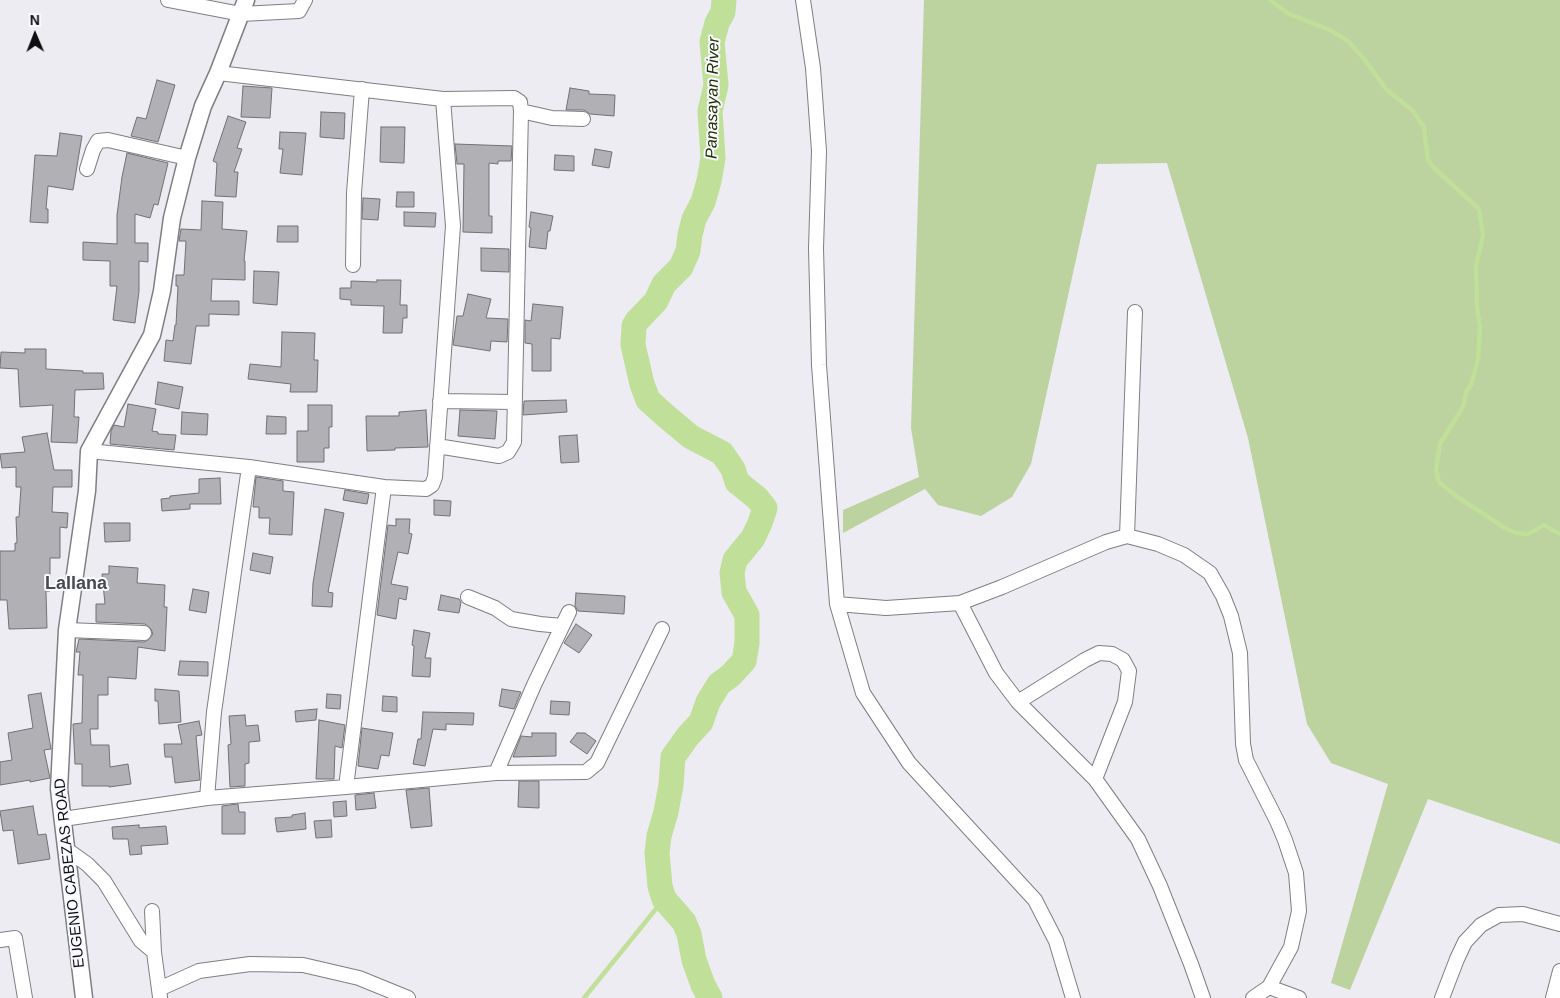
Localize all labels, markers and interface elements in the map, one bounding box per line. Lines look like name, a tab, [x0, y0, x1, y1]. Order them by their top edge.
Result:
north arrow	[10, 10, 60, 60]
text: N	[30, 12, 40, 28]
water label: Panasayan River	[702, 37, 724, 159]
district label: Lallana	[45, 573, 107, 595]
street label: EUGENIO CABEZAS ROAD	[51, 777, 89, 969]

